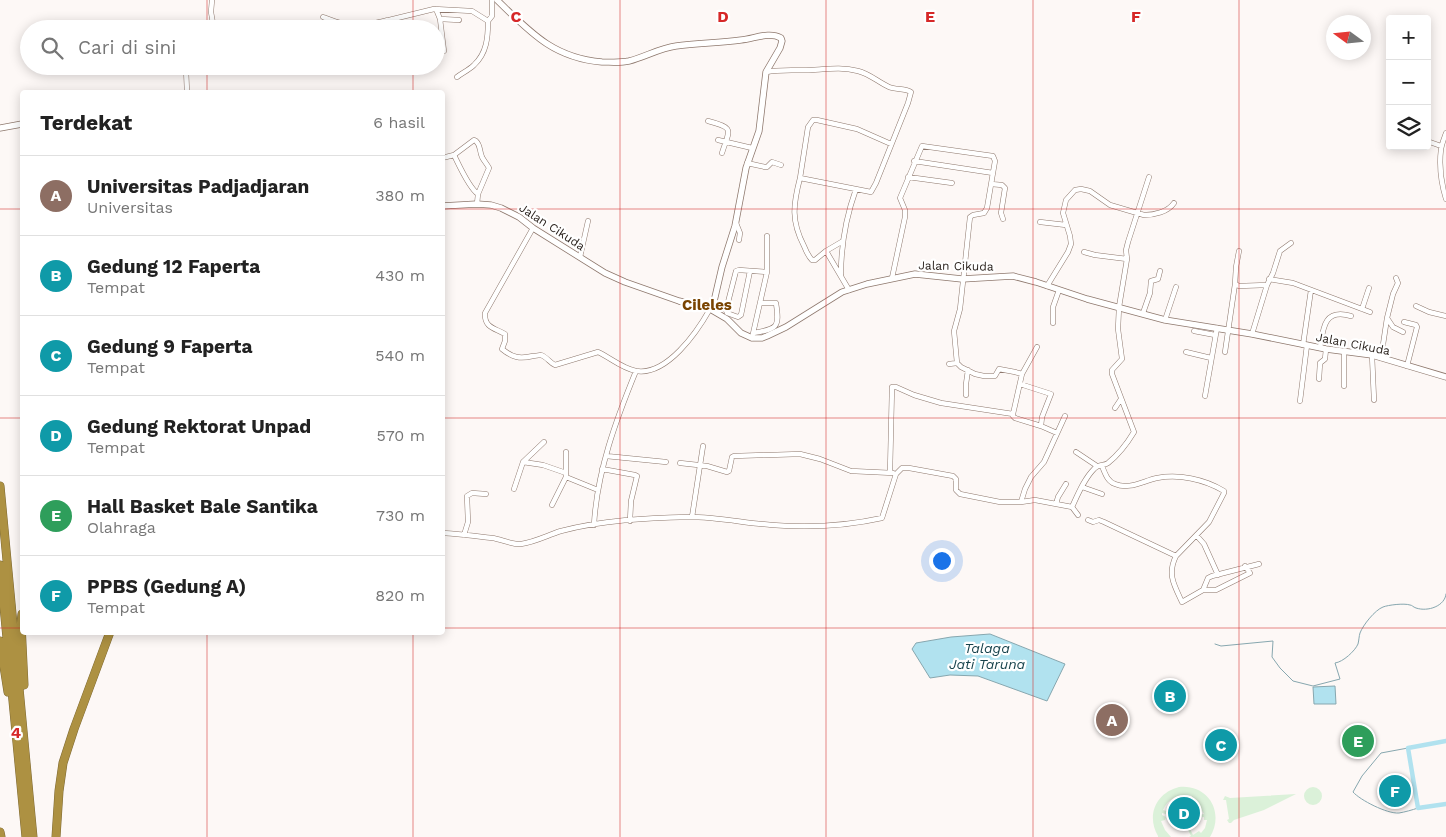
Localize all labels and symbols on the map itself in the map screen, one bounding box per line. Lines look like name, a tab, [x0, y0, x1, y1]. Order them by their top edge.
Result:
text: C	[511, 7, 522, 26]
text: D	[717, 7, 729, 26]
text: E	[925, 7, 935, 26]
text: F	[1131, 7, 1141, 26]
north arrow	[1326, 15, 1371, 60]
street label: Jalan Cikuda	[517, 201, 588, 253]
street label: Jalan Cikuda	[918, 258, 994, 274]
district label: Cileles	[682, 296, 732, 314]
street label: Jalan Cikuda	[1315, 330, 1391, 358]
your location	[929, 548, 955, 574]
water label: Talaga Jati Taruna	[949, 640, 1025, 672]
pin: B	[1154, 677, 1186, 715]
pin: A	[1096, 701, 1128, 739]
pin: E	[1342, 722, 1374, 760]
text: 4	[11, 723, 21, 742]
pin: C	[1205, 726, 1237, 764]
pin: F	[1379, 772, 1411, 810]
pin: D	[1168, 794, 1200, 832]

